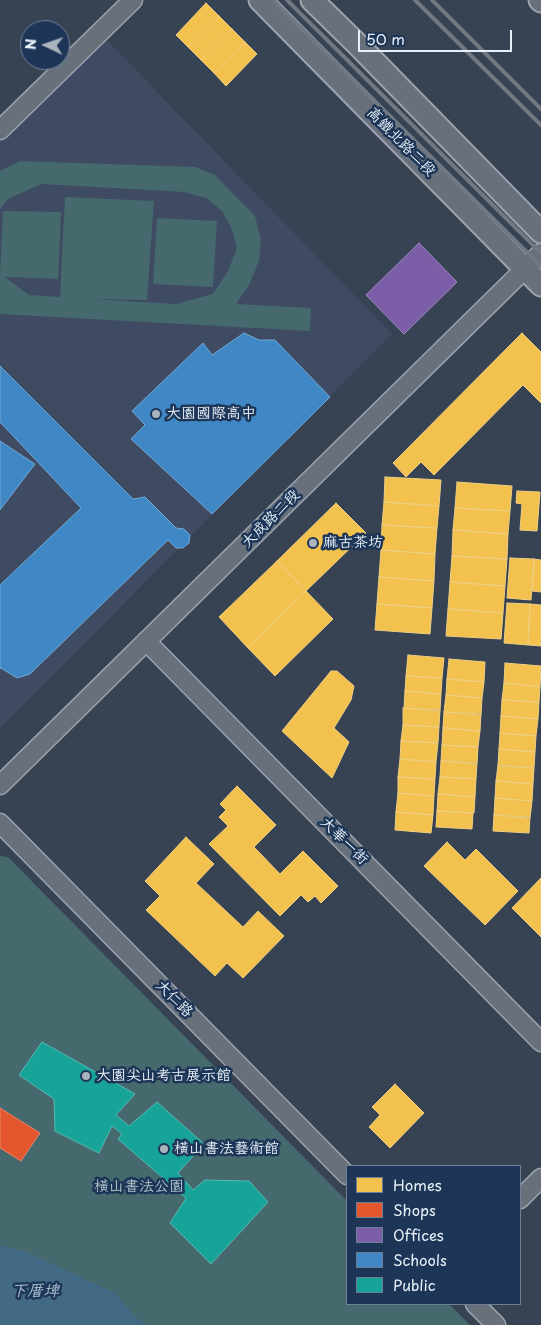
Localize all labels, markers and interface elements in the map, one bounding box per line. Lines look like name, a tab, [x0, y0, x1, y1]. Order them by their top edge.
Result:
north arrow	[20, 20, 70, 70]
scale bar	[361, 20, 515, 52]
text: 50 m	[366, 27, 405, 50]
text: N	[20, 38, 41, 50]
street label: 高鐵北路二段	[363, 104, 439, 180]
place label: 大園國際高中	[166, 405, 256, 423]
marker: 大園國際高中	[150, 408, 162, 420]
street label: 大成路二段	[238, 486, 304, 552]
place label: 麻古茶坊	[323, 534, 383, 552]
marker: 麻古茶坊	[307, 537, 319, 549]
street label: 大華一街	[316, 813, 372, 869]
street label: 大仁路	[152, 977, 196, 1021]
place label: 大園尖山考古展示館	[96, 1067, 231, 1085]
marker: 大園尖山考古展示館	[80, 1070, 92, 1082]
place label: 橫山書法藝術館	[174, 1140, 279, 1158]
marker: 橫山書法藝術館	[158, 1143, 170, 1155]
legend	[346, 1165, 521, 1305]
text: Homes	[393, 1173, 442, 1196]
park label: 橫山書法公園	[94, 1178, 184, 1196]
text: Shops	[393, 1198, 436, 1221]
text: Offices	[393, 1223, 444, 1246]
text: Schools	[393, 1248, 447, 1271]
text: Public	[393, 1273, 436, 1296]
water label: 下厝埤	[11, 1282, 59, 1302]

